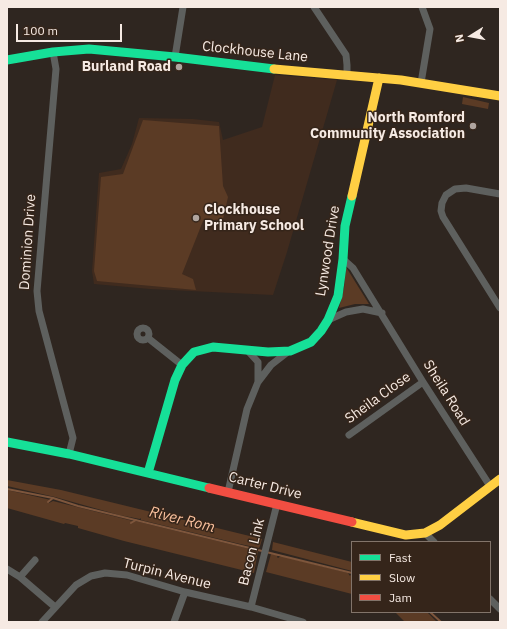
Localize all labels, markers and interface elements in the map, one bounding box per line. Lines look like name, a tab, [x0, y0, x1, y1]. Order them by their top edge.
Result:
scale bar	[18, 16, 124, 42]
north arrow	[451, 16, 491, 56]
text: 100 m	[23, 23, 58, 38]
text: N	[452, 33, 467, 44]
street label: Clockhouse Lane	[201, 38, 309, 66]
place label: Burland Road	[82, 59, 171, 75]
marker: Burland Road	[174, 62, 184, 72]
place label: North Romford Community Association	[310, 110, 465, 142]
marker: North Romford Community Association	[468, 121, 478, 131]
street label: Dominion Drive	[16, 194, 40, 290]
place label: Clockhouse Primary School	[204, 202, 304, 234]
street label: Lynwood Drive	[313, 204, 343, 298]
marker: Clockhouse Primary School	[191, 213, 201, 223]
street label: Sheila Road	[419, 357, 473, 429]
street label: Sheila Close	[342, 369, 414, 427]
street label: Carter Drive	[227, 469, 303, 503]
water label: River Rom	[147, 503, 217, 537]
street label: Bacon Link	[236, 517, 268, 587]
legend	[351, 541, 491, 613]
text: Fast	[389, 550, 412, 565]
street label: Turpin Avenue	[121, 555, 213, 593]
text: Slow	[389, 570, 415, 585]
text: Jam	[389, 590, 412, 605]

